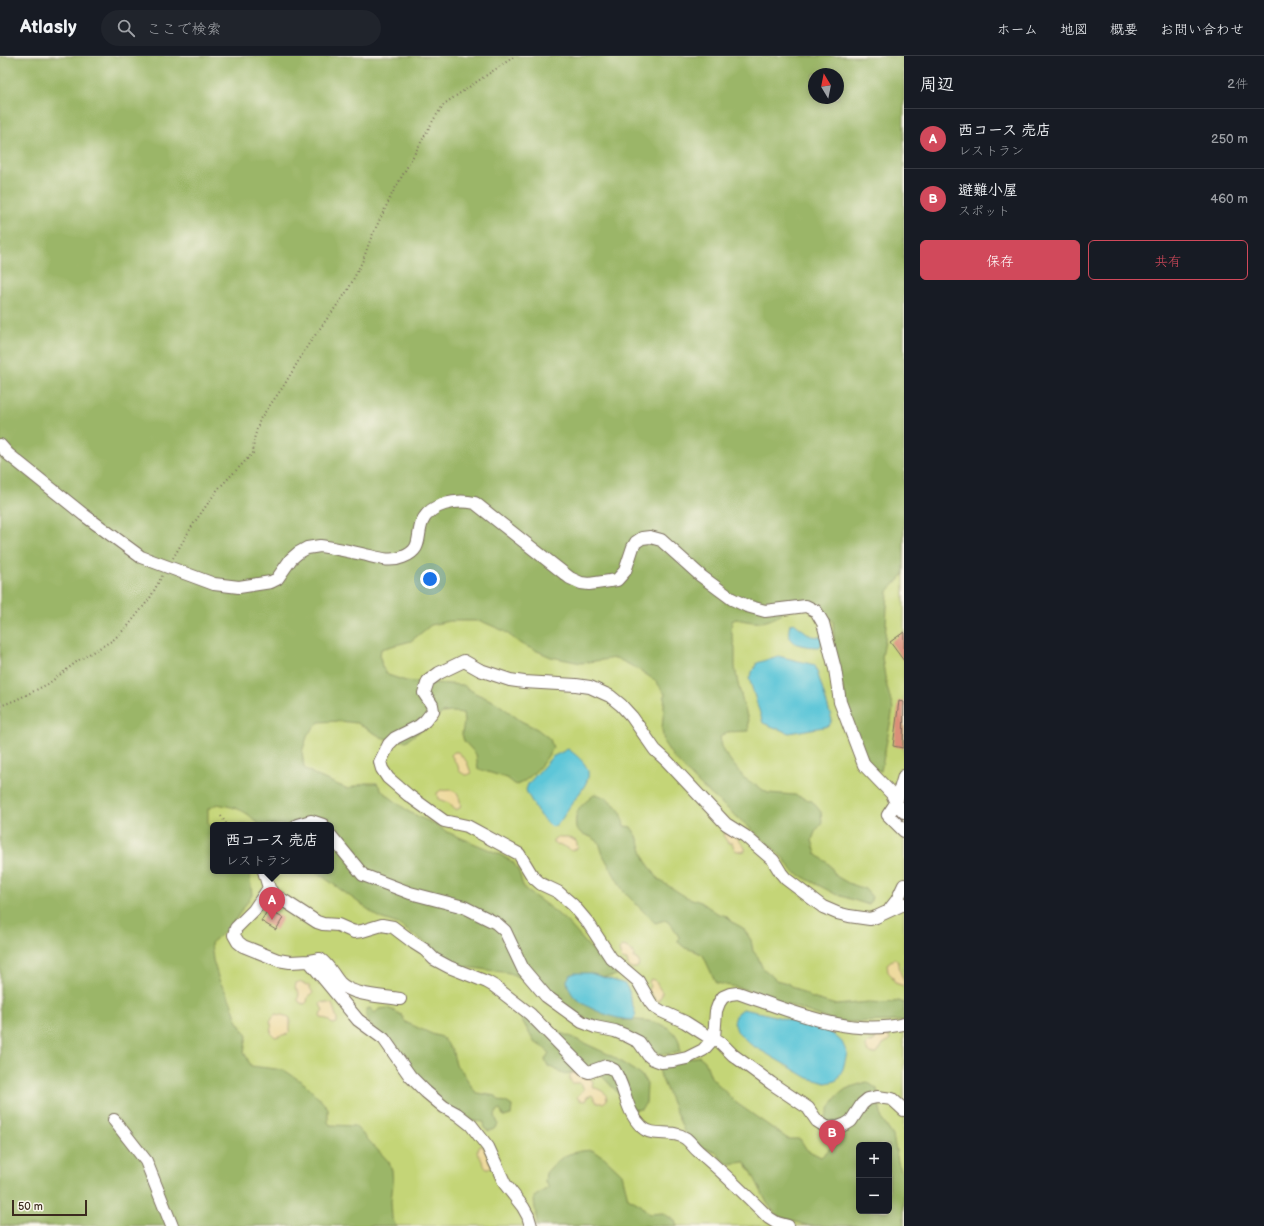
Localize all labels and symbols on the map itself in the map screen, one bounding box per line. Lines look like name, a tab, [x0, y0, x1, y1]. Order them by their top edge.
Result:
north arrow	[808, 68, 844, 104]
your location	[420, 569, 440, 589]
pin: A	[259, 887, 285, 920]
pin: B	[819, 1120, 845, 1153]
scale bar	[12, 1198, 87, 1217]

